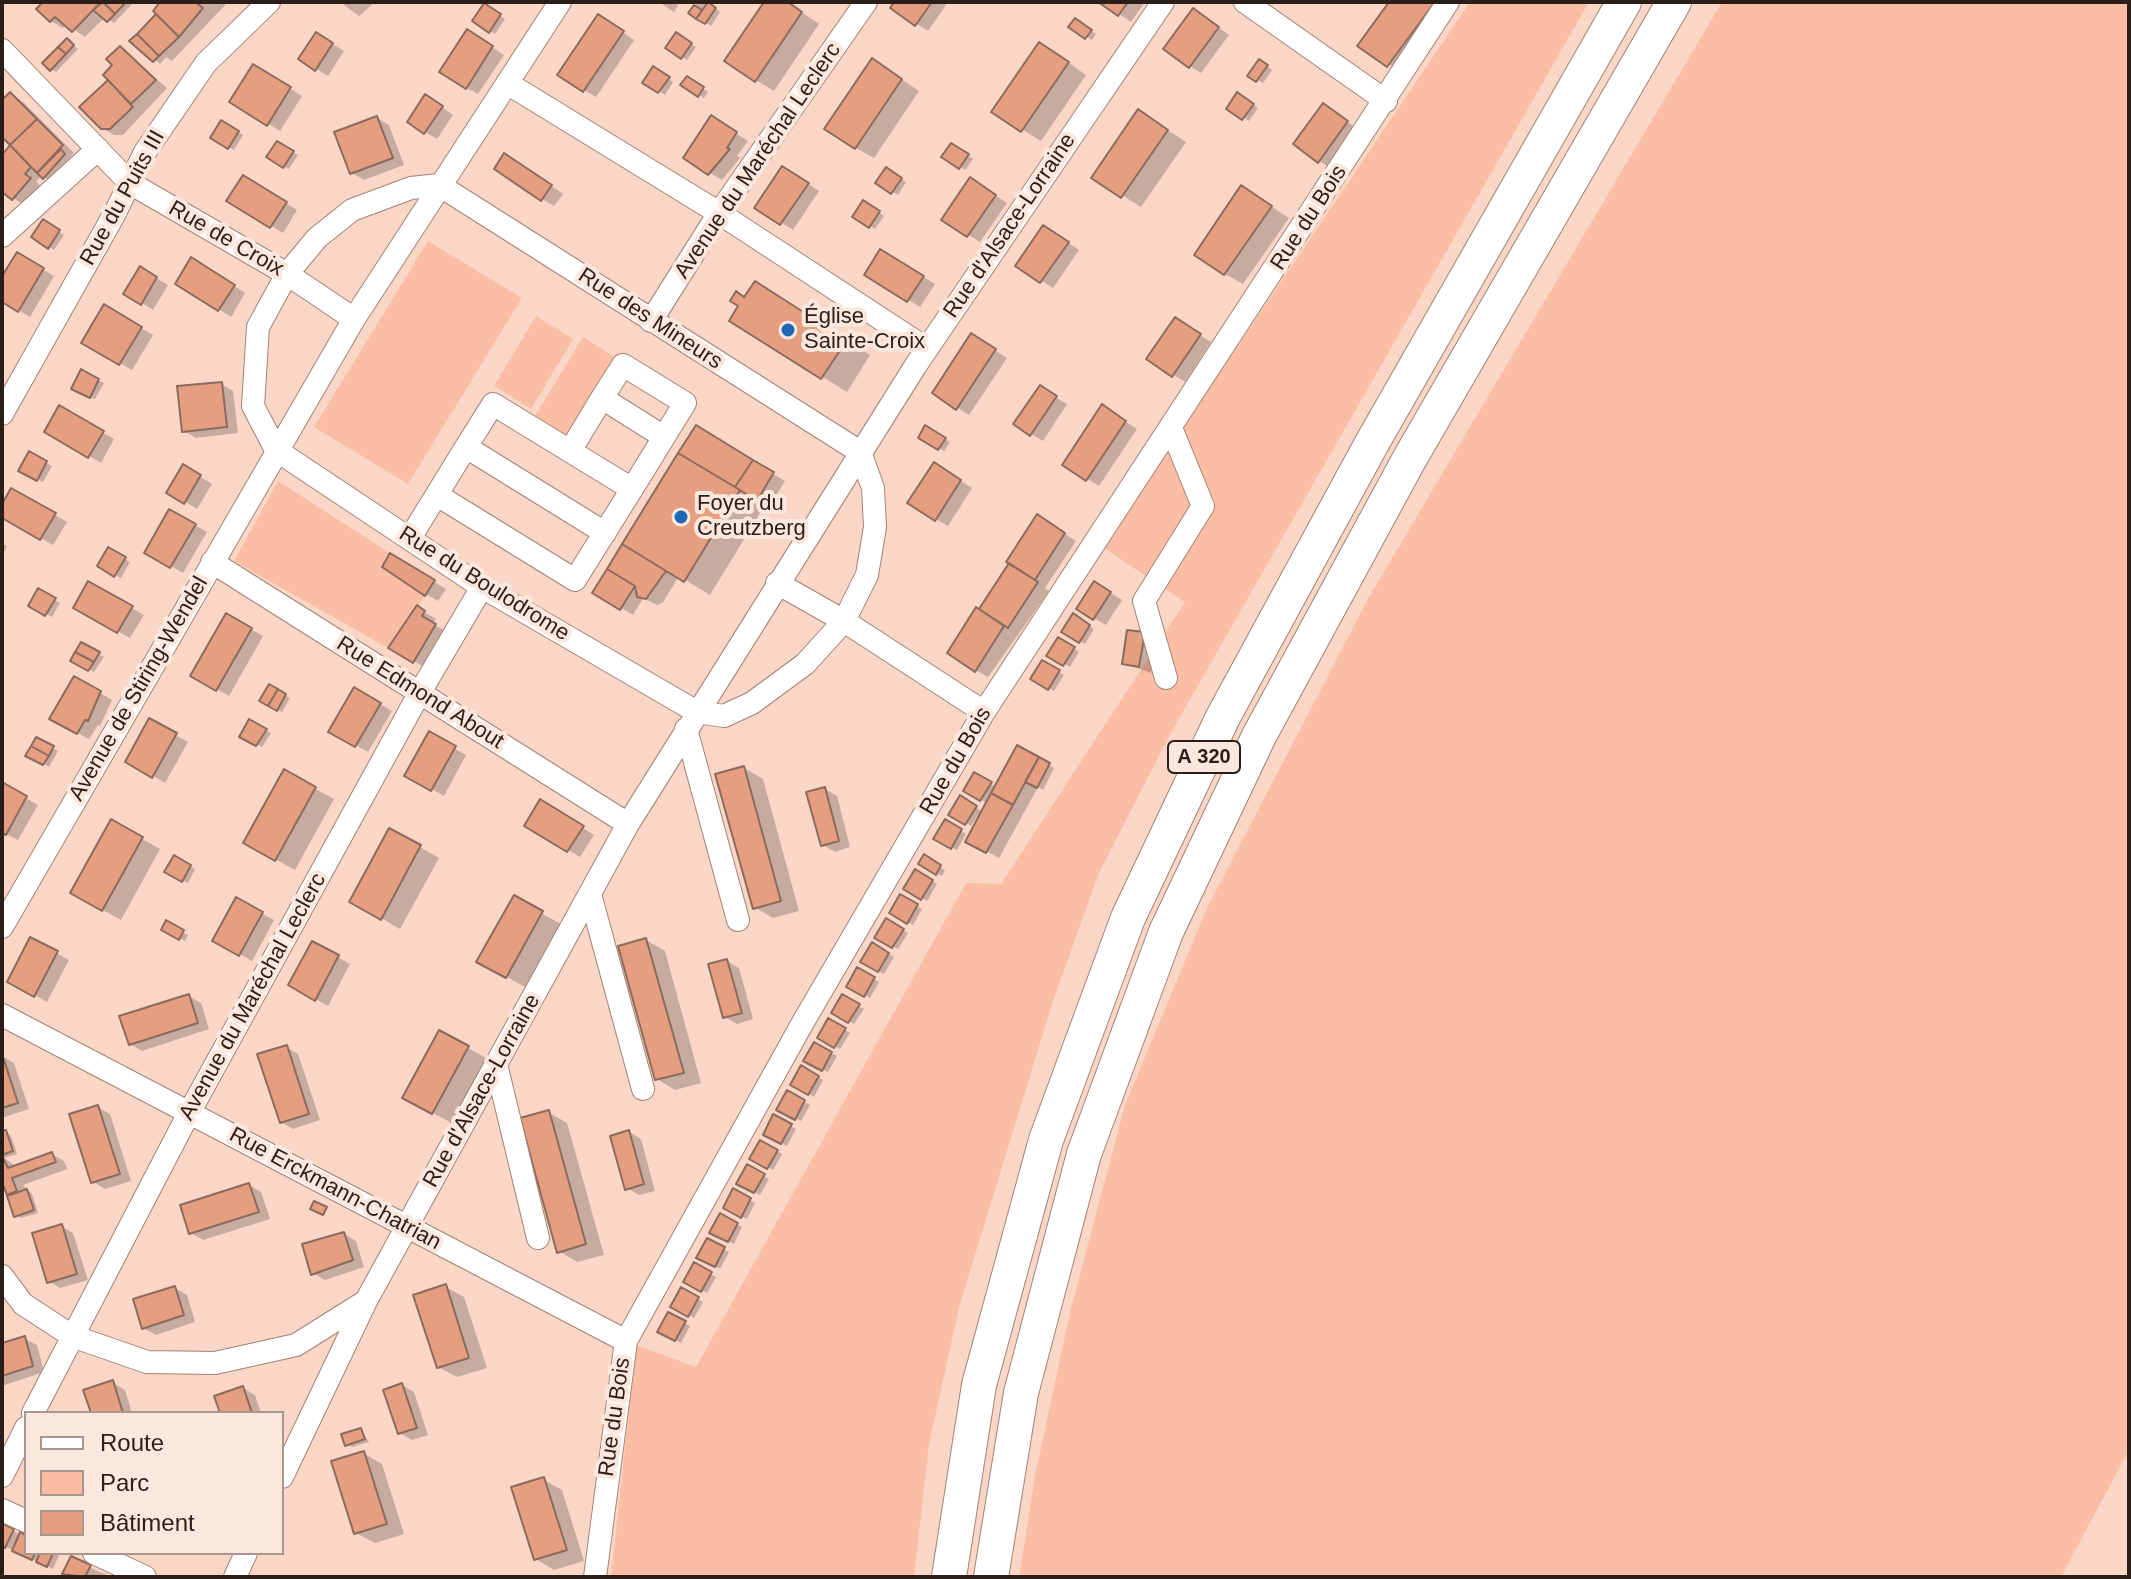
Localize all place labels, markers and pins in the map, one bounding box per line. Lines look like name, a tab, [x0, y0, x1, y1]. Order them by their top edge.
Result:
place label: Église Sainte-Croix	[804, 304, 925, 356]
marker: Église Sainte-Croix	[779, 321, 797, 339]
place label: Foyer du Creutzberg	[697, 491, 806, 542]
marker: Foyer du Creutzberg	[672, 508, 690, 526]

